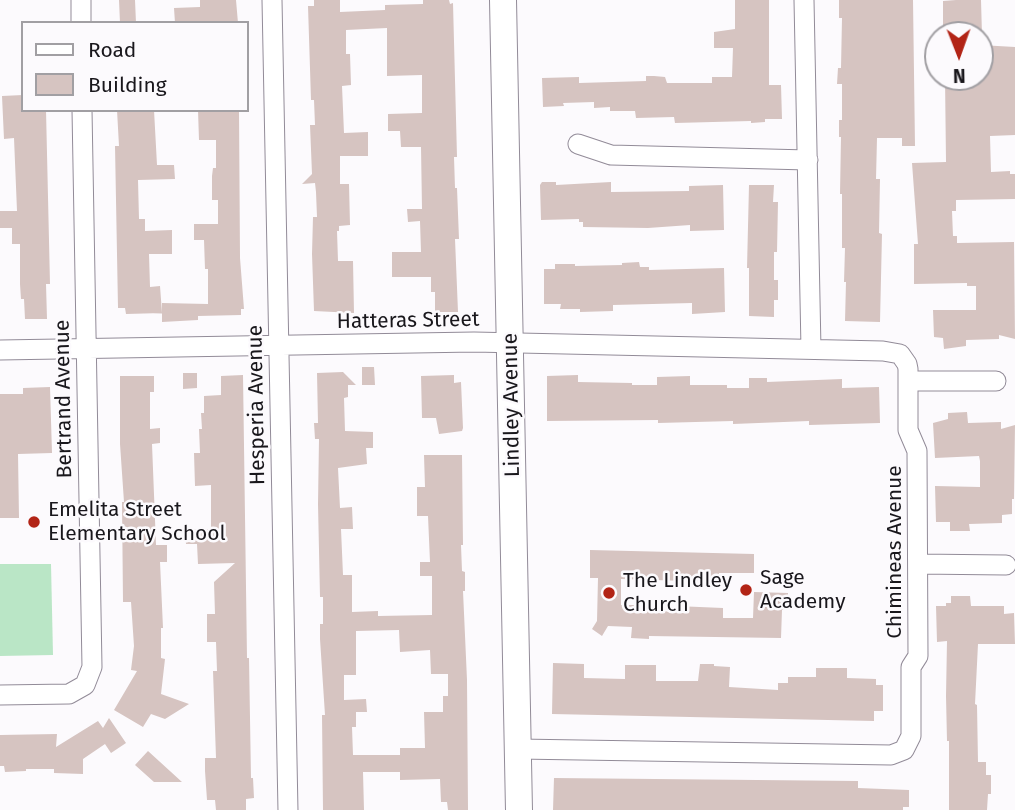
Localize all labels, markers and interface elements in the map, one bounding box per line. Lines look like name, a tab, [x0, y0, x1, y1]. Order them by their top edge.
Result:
legend	[21, 21, 248, 112]
north arrow	[924, 21, 994, 91]
text: Road	[88, 37, 136, 63]
text: N	[953, 64, 966, 87]
text: Building	[88, 72, 167, 98]
street label: Hatteras Street	[336, 307, 480, 335]
street label: Bertrand Avenue	[50, 319, 78, 479]
street label: Hesperia Avenue	[243, 325, 271, 485]
street label: Lindley Avenue	[498, 333, 526, 477]
street label: Chimineas Avenue	[882, 465, 908, 639]
place label: Emelita Street Elementary School	[48, 497, 226, 547]
marker: Emelita Street Elementary School	[26, 514, 42, 530]
place label: Sage Academy	[760, 565, 845, 615]
place label: The Lindley Church	[623, 568, 732, 618]
marker: Sage Academy	[738, 582, 754, 598]
marker: The Lindley Church	[601, 585, 617, 601]

